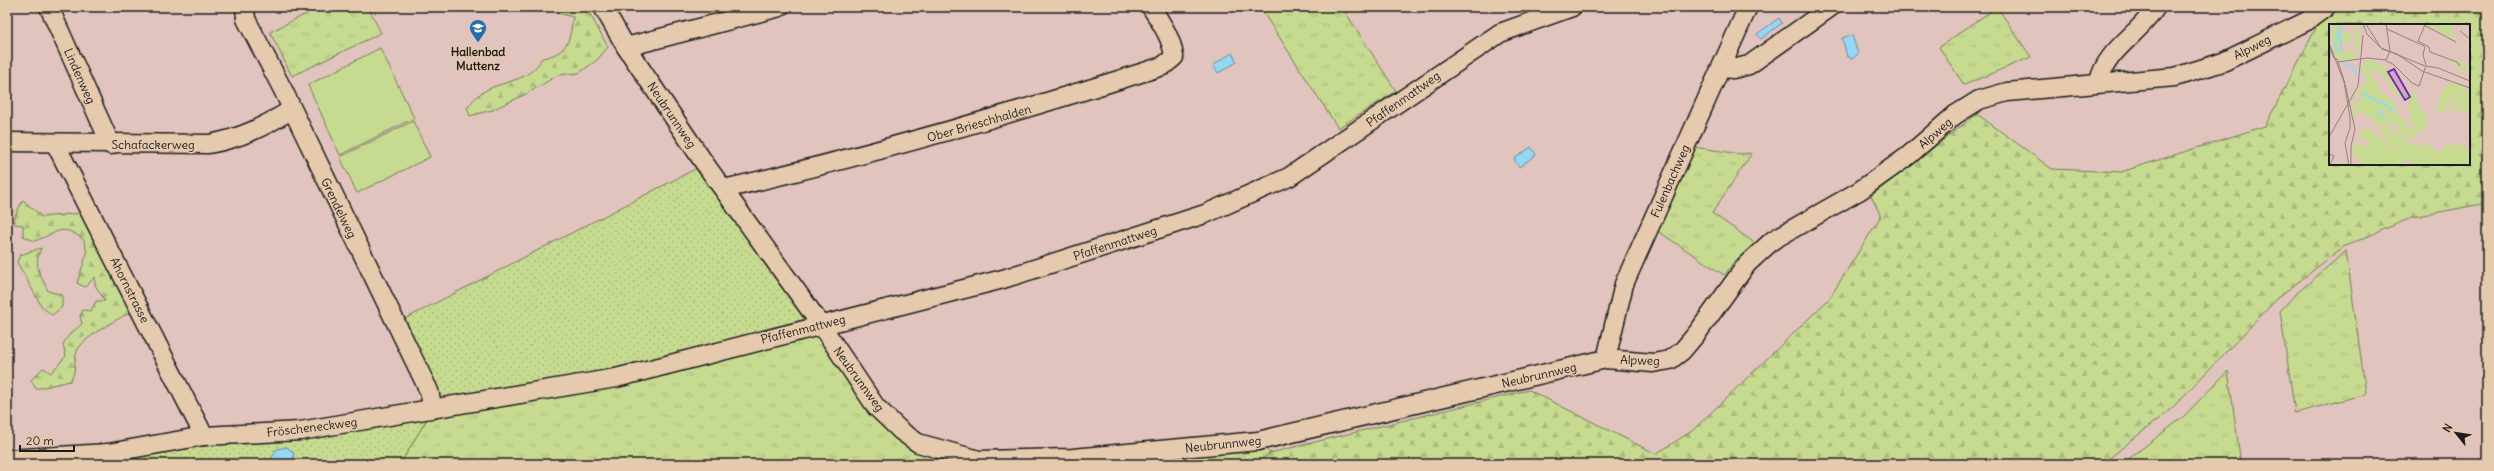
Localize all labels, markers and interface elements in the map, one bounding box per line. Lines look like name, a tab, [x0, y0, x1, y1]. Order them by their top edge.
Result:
school or university icon: Hallenbad Muttenz	[468, 18, 488, 43]
inset map	[2329, 24, 2470, 165]
street label: Alpweg	[2231, 31, 2273, 63]
place label: Hallenbad Muttenz	[451, 44, 505, 73]
street label: Lindenweg	[61, 46, 99, 106]
street label: Pfaffenmattweg	[1363, 68, 1443, 130]
street label: Neubrunnweg	[644, 79, 700, 151]
street label: Ober Brieschhalden	[925, 101, 1033, 145]
street label: Alpweg	[1915, 114, 1955, 152]
street label: Schafackerweg	[111, 137, 195, 152]
street label: Fulenbachweg	[1647, 142, 1693, 220]
street label: Grendelweg	[318, 175, 360, 241]
street label: Pfaffenmattweg	[1071, 222, 1159, 264]
street label: Ahornstrasse	[107, 255, 153, 325]
street label: Pfaffenmattweg	[759, 311, 847, 347]
street label: Neubrunnweg	[830, 344, 888, 414]
street label: Alpweg	[1620, 352, 1660, 368]
street label: Neubrunnweg	[1500, 359, 1578, 391]
north arrow	[2436, 413, 2476, 453]
street label: Fröscheneckweg	[266, 414, 358, 440]
text: N	[2439, 421, 2455, 435]
scale bar	[20, 427, 74, 453]
text: 20 m	[26, 433, 54, 448]
street label: Neubrunnweg	[1184, 433, 1262, 455]

